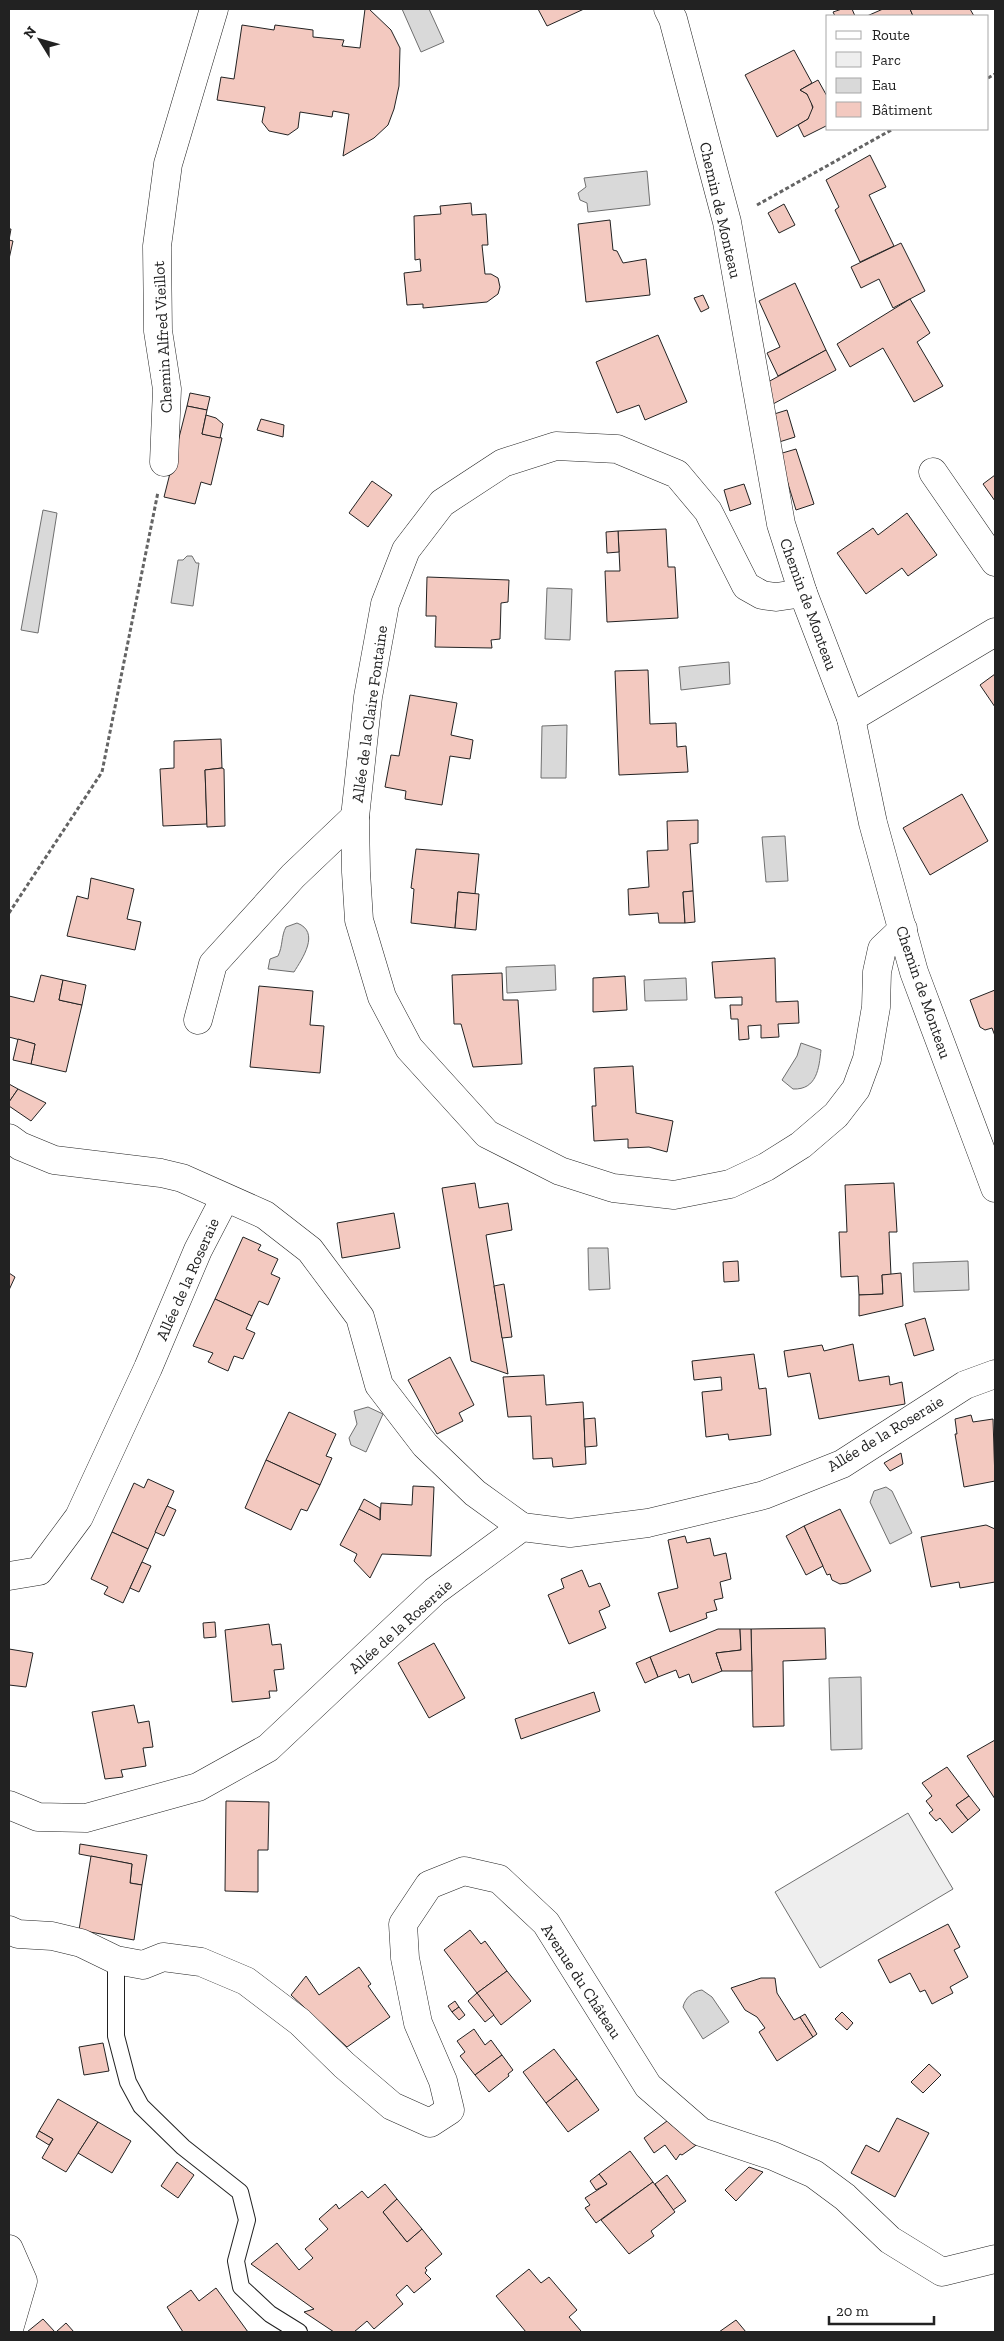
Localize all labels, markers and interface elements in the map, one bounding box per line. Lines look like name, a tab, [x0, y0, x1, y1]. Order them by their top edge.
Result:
north arrow	[15, 15, 65, 65]
legend	[826, 15, 989, 130]
text: N	[20, 23, 40, 42]
text: Route	[872, 26, 910, 44]
text: Parc	[872, 51, 901, 69]
text: Eau	[872, 76, 897, 94]
text: Bâtiment	[872, 101, 933, 119]
street label: Chemin de Monteau	[696, 140, 745, 280]
street label: Chemin Alfred Vieillot	[149, 260, 176, 414]
street label: Chemin de Monteau	[776, 536, 841, 673]
street label: Allée de la Claire Fontaine	[348, 624, 391, 804]
street label: Chemin de Monteau	[892, 923, 955, 1061]
street label: Allée de la Roseraie	[152, 1215, 223, 1343]
street label: Allée de la Roseraie	[824, 1391, 947, 1476]
street label: Allée de la Roseraie	[345, 1575, 456, 1678]
street label: Avenue du Château	[537, 1920, 626, 2042]
scale bar	[829, 2294, 934, 2326]
text: 20 m	[836, 2302, 869, 2320]

